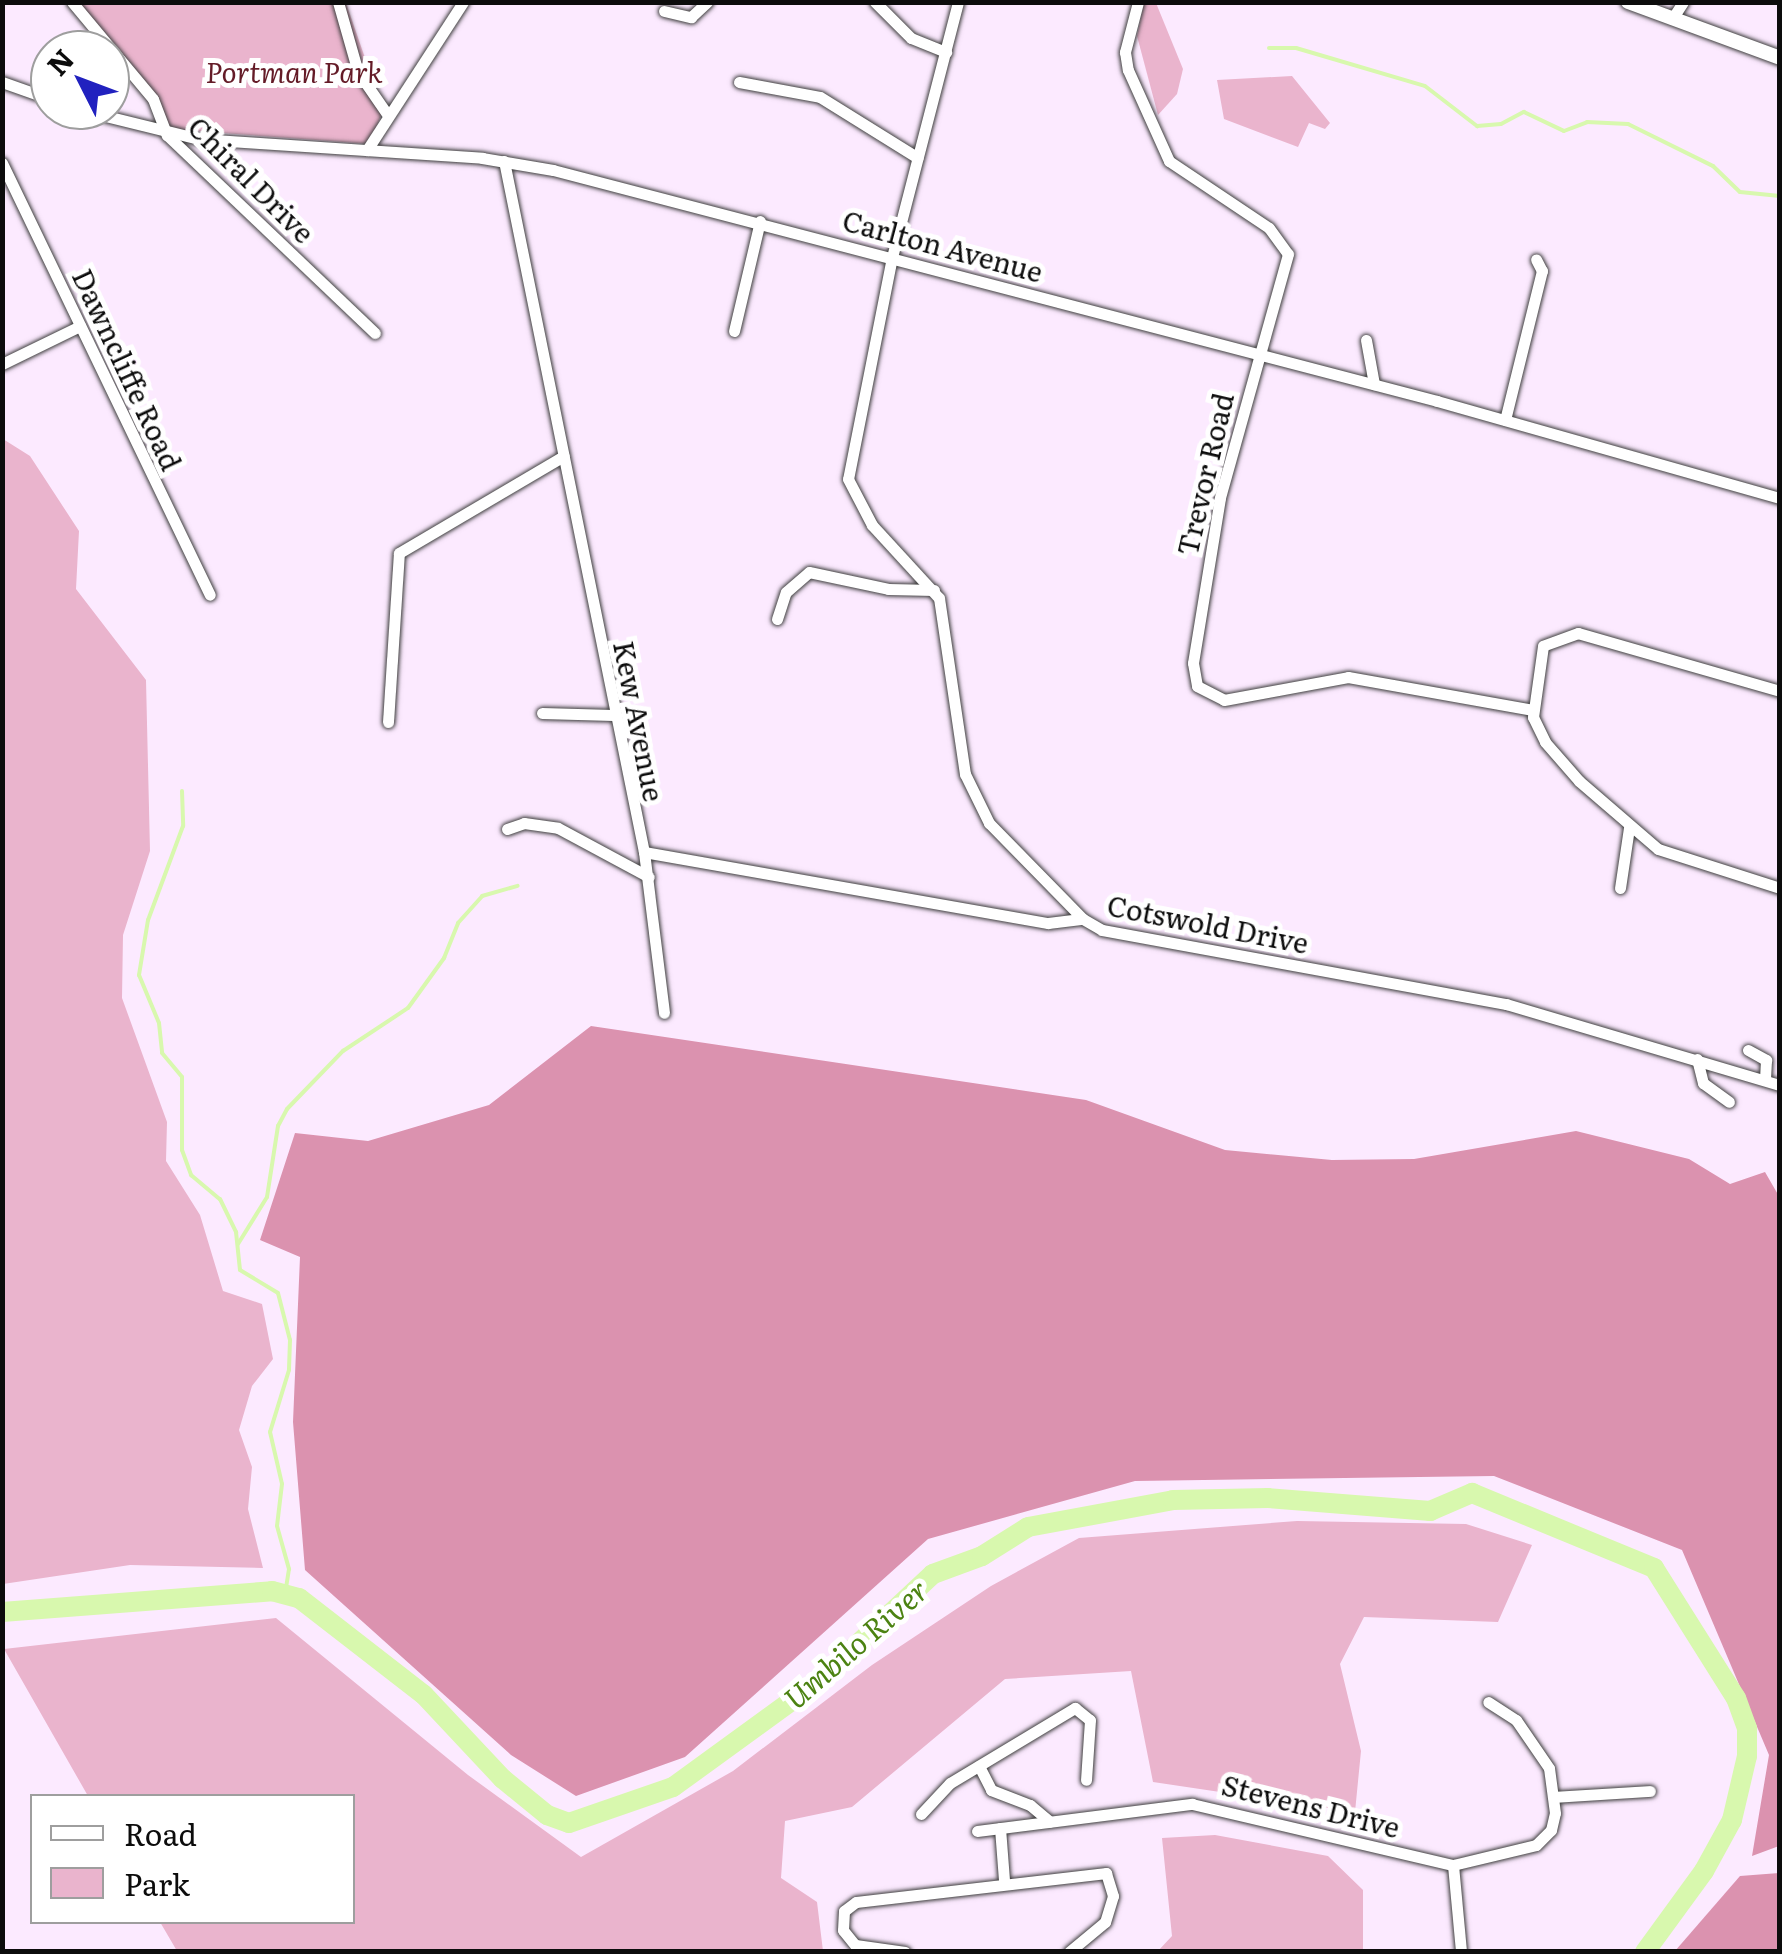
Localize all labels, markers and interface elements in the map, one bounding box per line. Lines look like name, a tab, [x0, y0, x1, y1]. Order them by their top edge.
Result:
north arrow	[30, 30, 130, 130]
text: N	[36, 38, 83, 84]
park label: Portman Park	[205, 54, 383, 88]
street label: Chiral Drive	[182, 109, 322, 249]
street label: Carlton Avenue	[839, 202, 1047, 288]
street label: Dawncliffe Road	[67, 263, 189, 475]
street label: Trevor Road	[1169, 389, 1239, 559]
street label: Kew Avenue	[608, 638, 672, 804]
street label: Cotswold Drive	[1105, 887, 1311, 959]
water label: Umbilo River	[776, 1571, 934, 1715]
street label: Stevens Drive	[1219, 1767, 1403, 1843]
legend	[30, 1794, 355, 1924]
text: Road	[124, 1811, 197, 1855]
text: Park	[124, 1861, 190, 1905]

